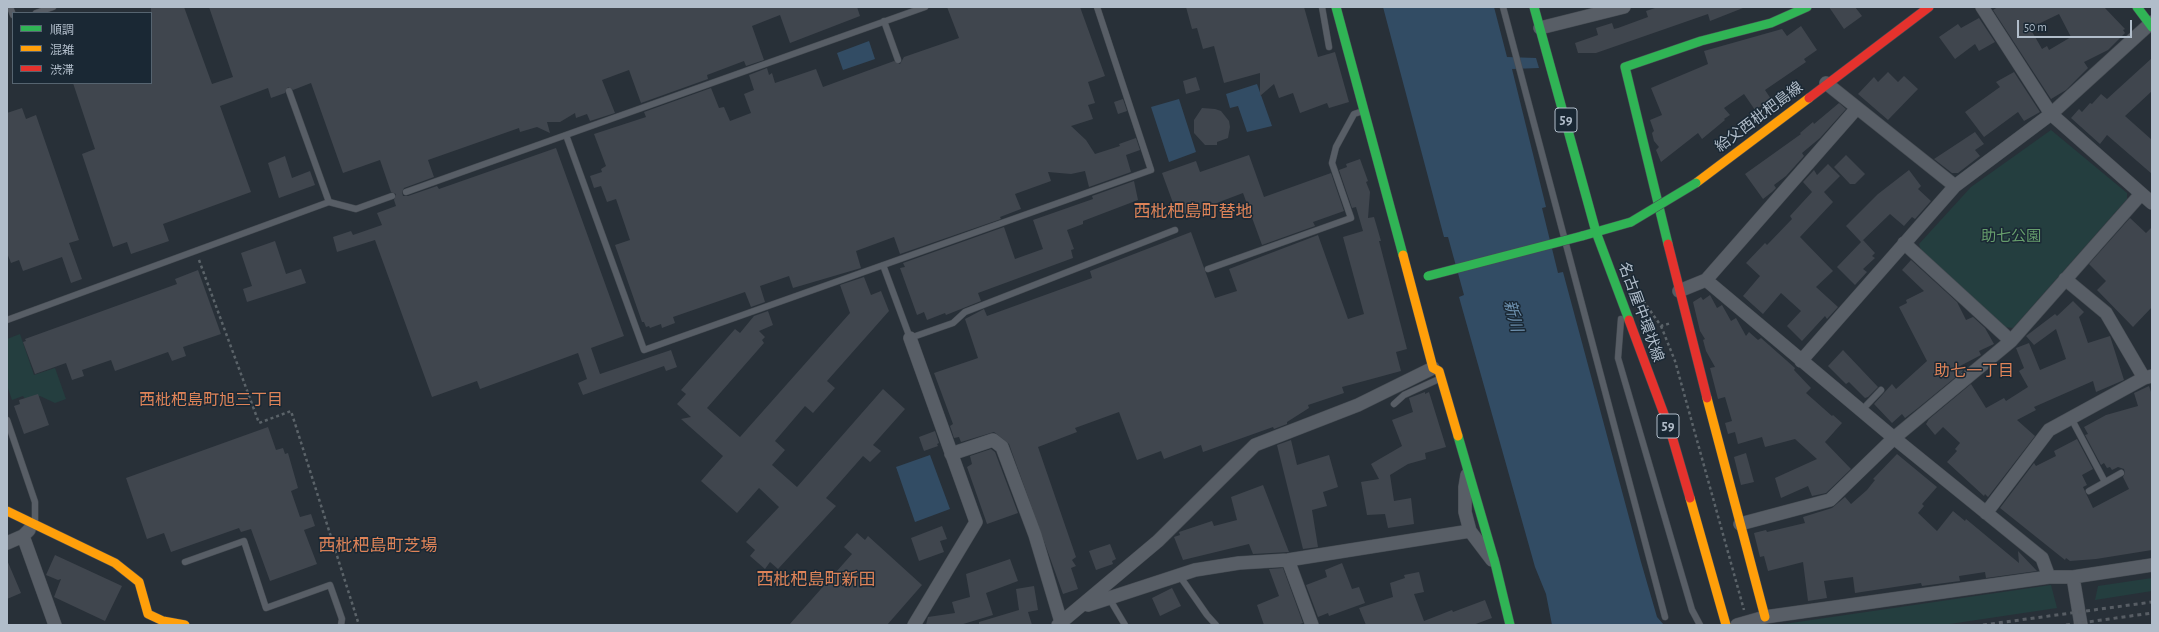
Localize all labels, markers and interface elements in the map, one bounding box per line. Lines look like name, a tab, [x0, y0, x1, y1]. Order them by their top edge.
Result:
legend	[12, 12, 152, 84]
scale bar	[2019, 12, 2134, 38]
text: 50 m	[2024, 21, 2047, 33]
text: 順調	[50, 24, 74, 36]
text: 混雑	[50, 44, 74, 56]
text: 渋滞	[50, 64, 74, 76]
street label: 給父西枇杷島線	[1712, 78, 1806, 156]
road number: 59	[1555, 108, 1577, 132]
district label: 西枇杷島町替地	[1134, 202, 1252, 222]
park label: 助七公園	[1981, 227, 2041, 245]
street label: 名古屋中環状線	[1615, 260, 1667, 364]
water label: 新川	[1500, 298, 1526, 334]
district label: 助七一丁目	[1934, 361, 2014, 381]
district label: 西枇杷島町旭三丁目	[139, 390, 283, 410]
road number: 59	[1657, 414, 1679, 438]
district label: 西枇杷島町芝場	[319, 536, 437, 556]
district label: 西枇杷島町新田	[757, 570, 875, 590]

